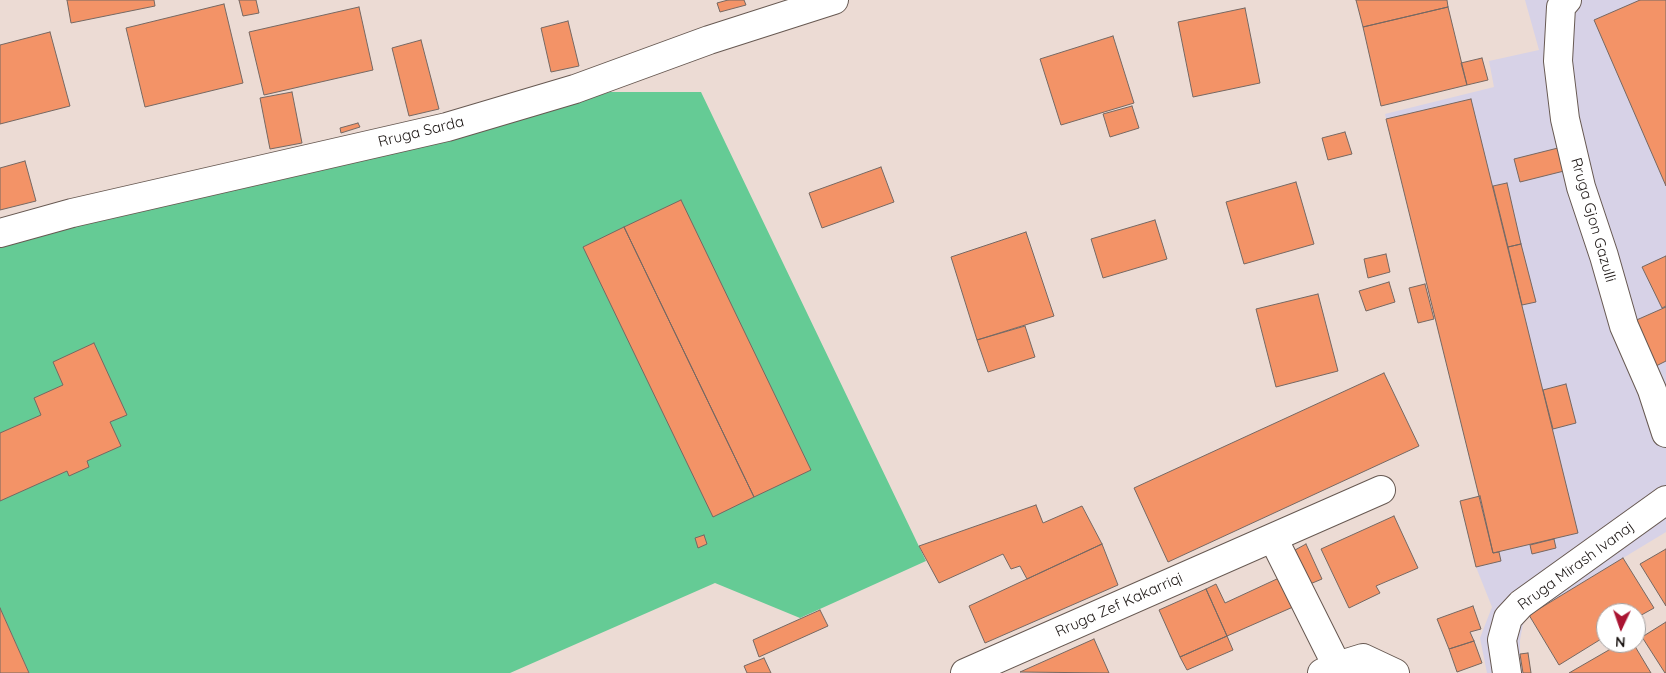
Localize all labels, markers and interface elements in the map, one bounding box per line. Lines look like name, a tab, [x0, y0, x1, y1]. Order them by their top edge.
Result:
street label: Rruga Sarda	[376, 113, 466, 151]
street label: Rruga Gjon Gazulli	[1567, 156, 1619, 284]
street label: Rruga Mirash Ivanaj	[1514, 518, 1638, 614]
street label: Rruga Zef Kakarriqi	[1053, 569, 1185, 641]
north arrow	[1596, 603, 1646, 653]
text: N	[1615, 633, 1626, 651]

